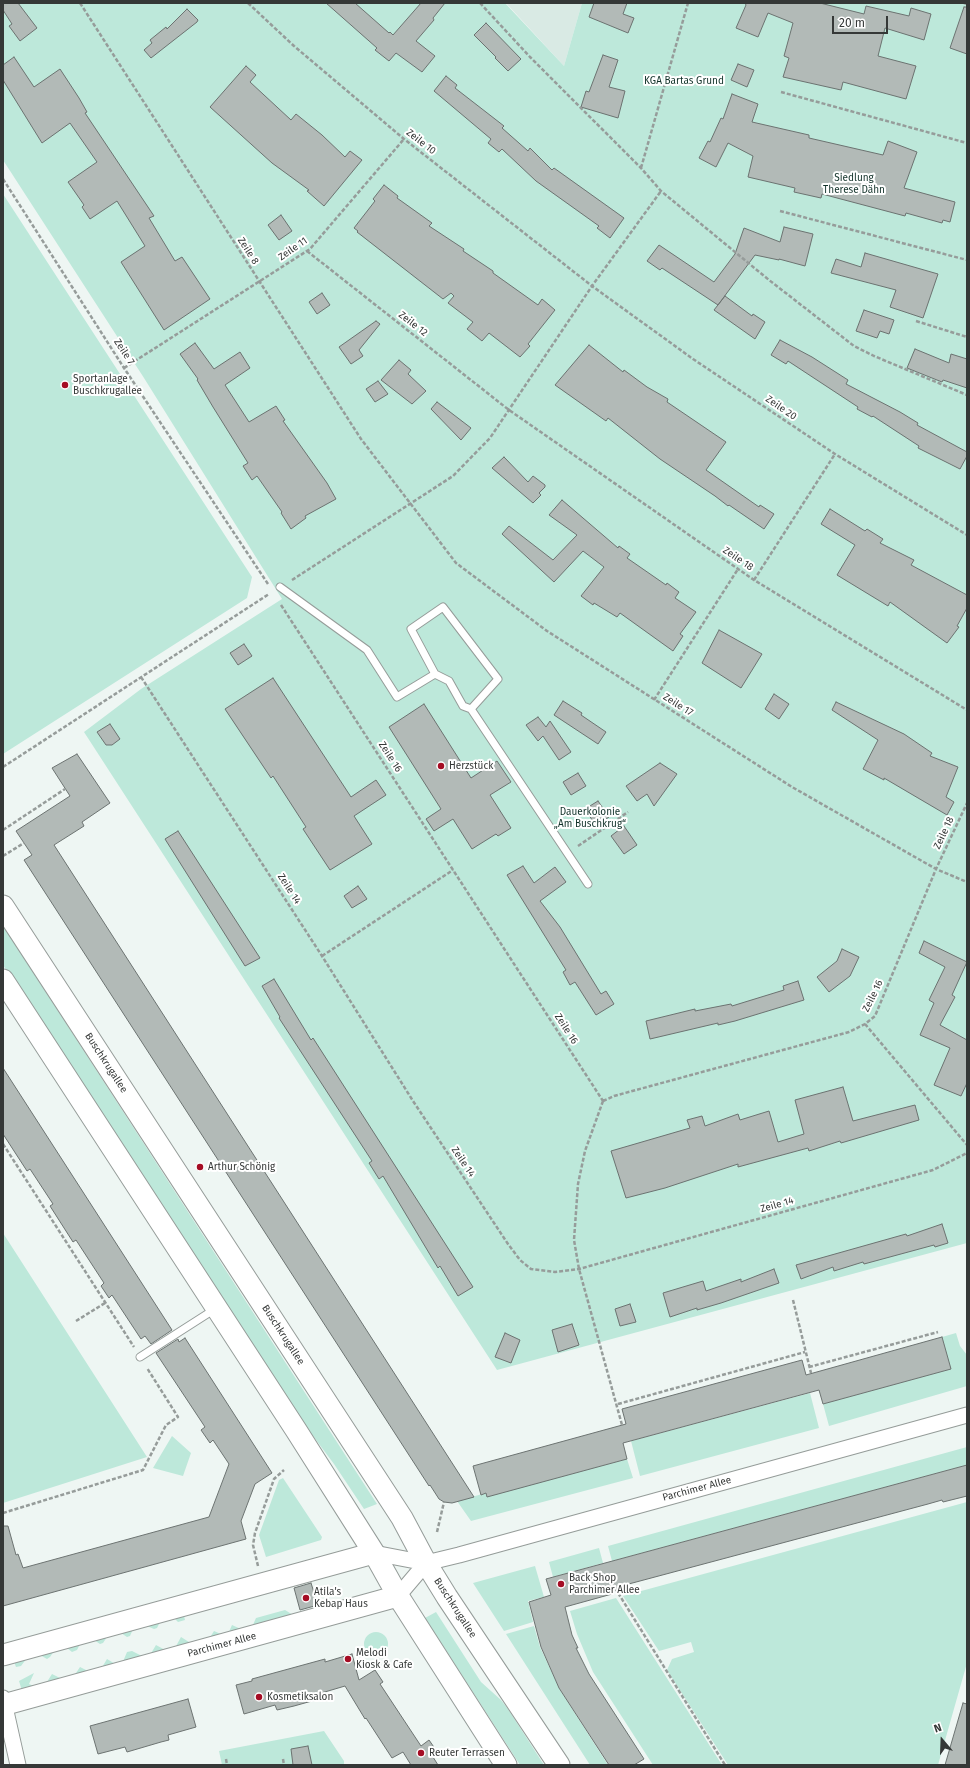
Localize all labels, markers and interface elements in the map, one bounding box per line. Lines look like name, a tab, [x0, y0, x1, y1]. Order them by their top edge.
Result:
scale bar	[834, 8, 890, 34]
text: 20 m	[839, 16, 865, 30]
park label: KGA Bartas Grund	[644, 75, 724, 87]
street label: Zeile 10	[404, 127, 438, 157]
park label: Siedlung Therese Dähn	[823, 172, 885, 196]
street label: Zeile 8	[235, 235, 261, 267]
street label: Zeile 11	[276, 235, 310, 263]
street label: Zeile 12	[396, 309, 430, 339]
street label: Zeile 7	[111, 337, 137, 367]
place label: Sportanlage Buschkrugallee	[73, 373, 142, 396]
marker: Sportanlage Buschkrugallee	[60, 380, 70, 390]
street label: Zeile 20	[763, 393, 799, 423]
street label: Zeile 18	[721, 544, 755, 574]
street label: Zeile 17	[661, 691, 695, 719]
street label: Zeile 16	[376, 740, 404, 774]
place label: Herzstück	[449, 760, 493, 772]
marker: Herzstück	[436, 761, 446, 771]
park label: Dauerkolonie „Am Buschkrug“	[554, 806, 626, 830]
street label: Zeile 18	[931, 815, 957, 851]
street label: Zeile 14	[275, 872, 303, 906]
street label: Zeile 16	[860, 978, 886, 1014]
street label: Zeile 16	[552, 1012, 580, 1046]
street label: Buschkrugallee	[82, 1031, 130, 1095]
street label: Zeile 14	[449, 1145, 477, 1179]
place label: Arthur Schönig	[208, 1161, 275, 1173]
marker: Arthur Schönig	[195, 1162, 205, 1172]
street label: Zeile 14	[759, 1195, 795, 1215]
street label: Buschkrugallee	[259, 1303, 307, 1367]
street label: Parchimer Allee	[661, 1474, 733, 1504]
place label: Back Shop Parchimer Allee	[569, 1572, 640, 1596]
street label: Buschkrugallee	[431, 1576, 479, 1640]
marker: Back Shop Parchimer Allee	[556, 1579, 566, 1589]
place label: Atila's Kebap Haus	[314, 1586, 368, 1610]
marker: Atila's Kebap Haus	[301, 1593, 311, 1603]
street label: Parchimer Allee	[186, 1630, 258, 1660]
place label: Melodi Kiosk & Cafe	[356, 1647, 413, 1670]
marker: Melodi Kiosk & Cafe	[343, 1654, 353, 1664]
place label: Kosmetiksalon	[267, 1691, 333, 1703]
marker: Kosmetiksalon	[254, 1692, 264, 1702]
north arrow	[922, 1720, 962, 1760]
text: N	[932, 1721, 943, 1736]
place label: Reuter Terrassen	[429, 1747, 505, 1759]
marker: Reuter Terrassen	[416, 1748, 426, 1758]

